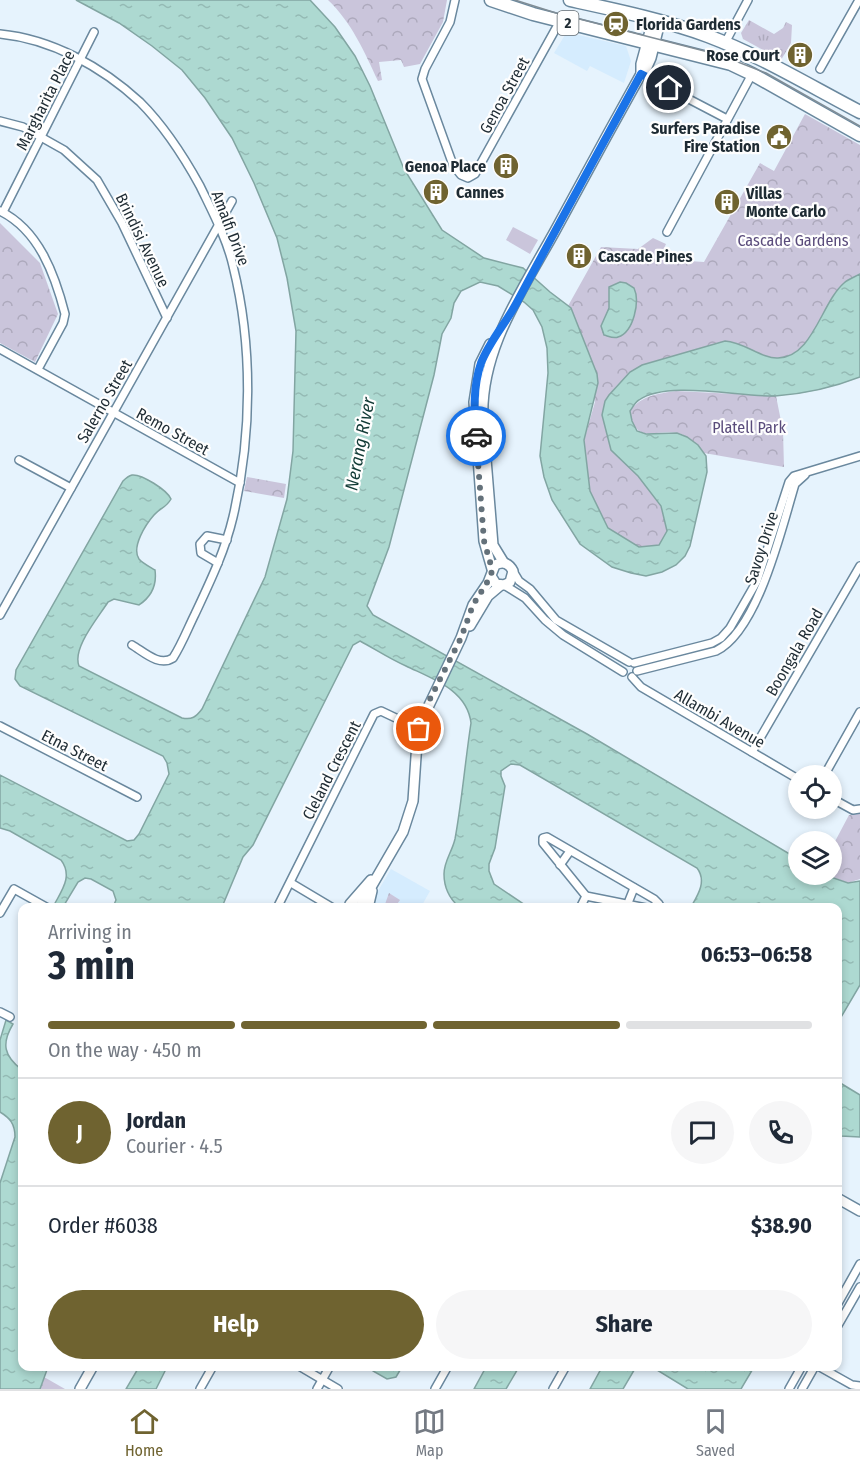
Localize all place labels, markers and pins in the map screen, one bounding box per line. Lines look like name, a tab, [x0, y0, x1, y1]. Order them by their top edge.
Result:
station icon: Florida Gardens	[601, 9, 631, 39]
place label: Florida Gardens	[636, 15, 741, 34]
building icon: Rose COurt	[785, 40, 815, 70]
place label: Rose COurt	[706, 46, 780, 65]
pin	[643, 62, 694, 113]
place label: Surfers Paradise Fire Station	[651, 119, 760, 156]
public building icon: Surfers Paradise Fire Station	[764, 122, 794, 152]
building icon: Genoa Place	[491, 151, 521, 181]
place label: Genoa Place	[405, 157, 486, 176]
building icon: Cannes	[421, 177, 451, 207]
place label: Cannes	[456, 183, 504, 202]
place label: Villas Monte Carlo	[745, 184, 827, 221]
building icon: Villas Monte Carlo	[712, 187, 742, 217]
building icon: Cascade Pines	[564, 241, 594, 271]
place label: Cascade Pines	[598, 247, 692, 266]
pin	[393, 703, 444, 754]

